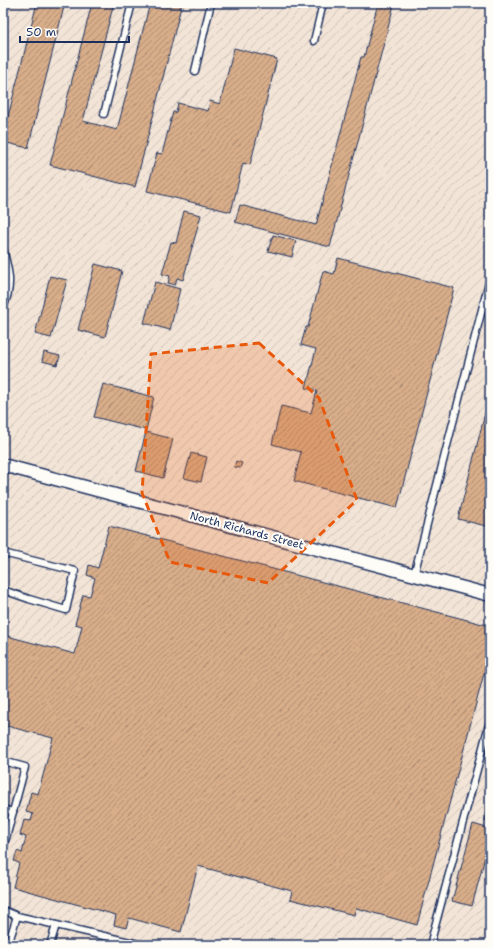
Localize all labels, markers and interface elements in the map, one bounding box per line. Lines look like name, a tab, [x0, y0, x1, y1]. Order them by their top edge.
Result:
scale bar	[20, 18, 129, 44]
text: 50 m	[26, 24, 56, 40]
street label: North Richards Street	[188, 508, 306, 553]

